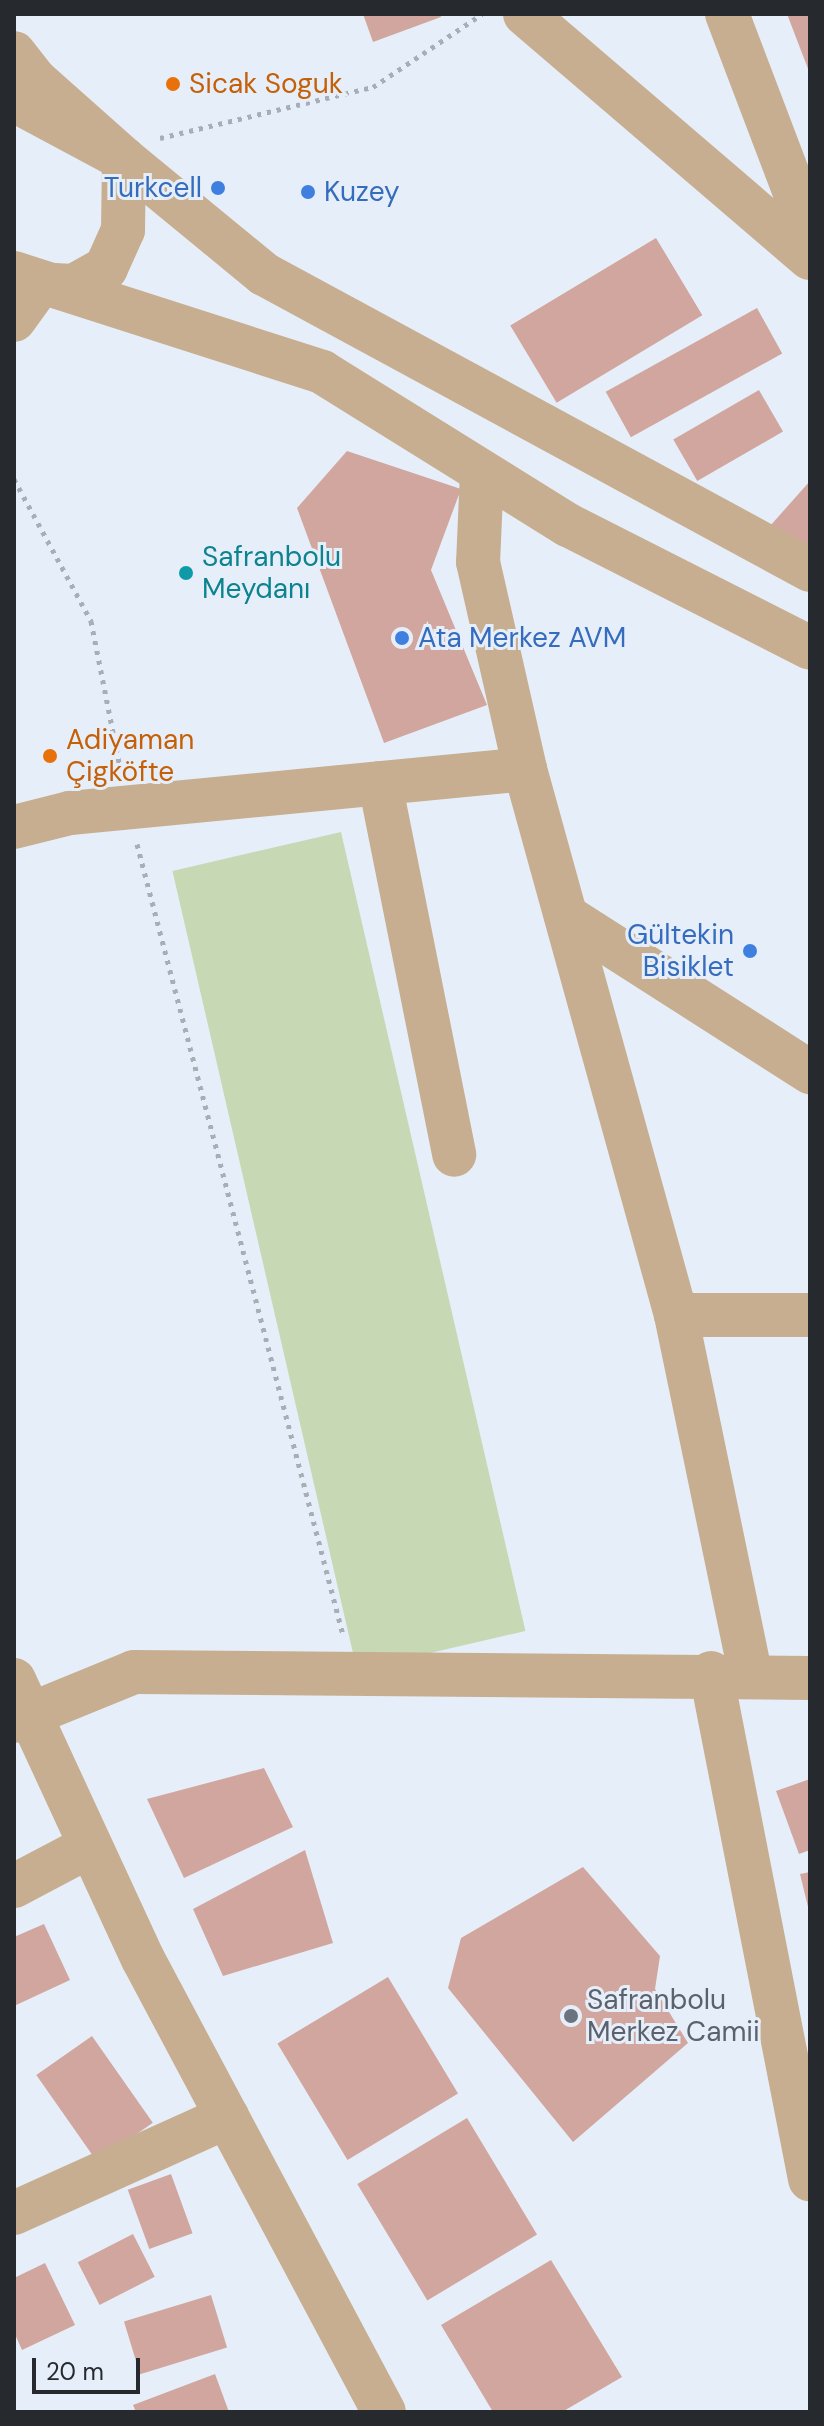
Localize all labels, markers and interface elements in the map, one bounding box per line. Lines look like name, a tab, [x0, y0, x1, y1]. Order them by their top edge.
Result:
place label: Sicak Soguk	[189, 67, 343, 101]
marker: Sicak Soguk	[164, 75, 182, 93]
place label: Turkcell	[104, 171, 202, 205]
place label: Kuzey	[324, 175, 400, 209]
marker: Turkcell	[209, 179, 227, 197]
marker: Kuzey	[299, 183, 317, 201]
place label: Safranbolu Meydanı	[202, 540, 341, 606]
marker: Safranbolu Meydanı	[177, 564, 195, 582]
place label: Ata Merkez AVM	[418, 621, 626, 655]
marker: Ata Merkez AVM	[393, 629, 411, 647]
place label: Adiyaman Çigköfte	[66, 723, 194, 789]
marker: Adiyaman Çigköfte	[41, 747, 59, 765]
place label: Gültekin Bisiklet	[627, 918, 734, 984]
marker: Gültekin Bisiklet	[741, 942, 759, 960]
place label: Safranbolu Merkez Camii	[587, 1983, 760, 2049]
marker: Safranbolu Merkez Camii	[562, 2007, 580, 2025]
scale bar	[36, 2342, 144, 2392]
text: 20 m	[46, 2356, 104, 2387]

